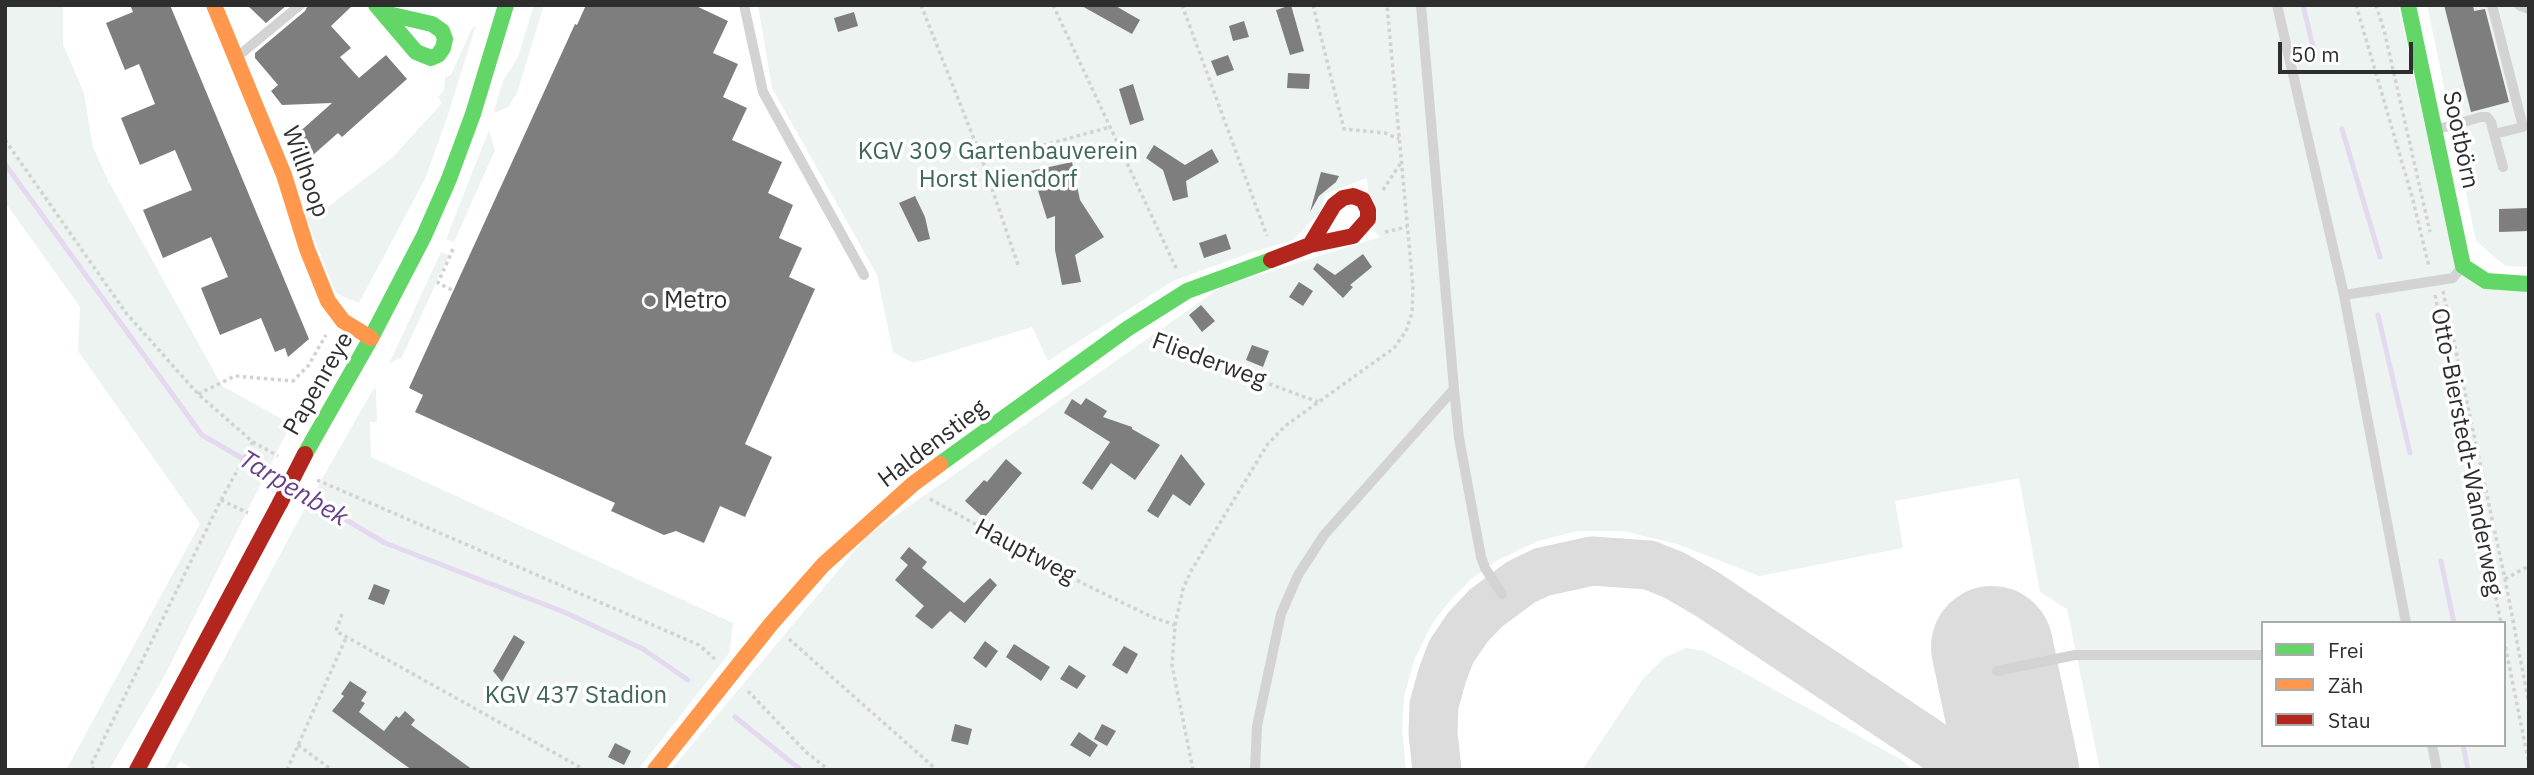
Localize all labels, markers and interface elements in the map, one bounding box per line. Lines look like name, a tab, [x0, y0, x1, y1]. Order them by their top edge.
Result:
scale bar	[2282, 28, 2417, 72]
text: 50 m	[2291, 40, 2340, 68]
street label: Sootbörn	[2436, 89, 2484, 191]
street label: Willhoop	[275, 123, 335, 221]
park label: KGV 309 Gartenbauverein Horst Niendorf	[858, 138, 1138, 194]
place label: Metro	[664, 287, 727, 315]
marker: Metro	[642, 293, 658, 309]
street label: Otto-Bierstedt-Wanderweg	[2424, 306, 2508, 598]
street label: Papenreye	[278, 327, 360, 441]
street label: Fliederweg	[1148, 327, 1270, 395]
street label: Haldenstieg	[873, 394, 993, 494]
water label: Tarpenbek	[233, 444, 353, 534]
street label: Hauptweg	[970, 514, 1080, 590]
legend	[2261, 621, 2506, 747]
text: Frei	[2328, 636, 2364, 664]
text: Zäh	[2328, 671, 2363, 699]
park label: KGV 437 Stadion	[485, 682, 667, 710]
text: Stau	[2328, 706, 2371, 734]

